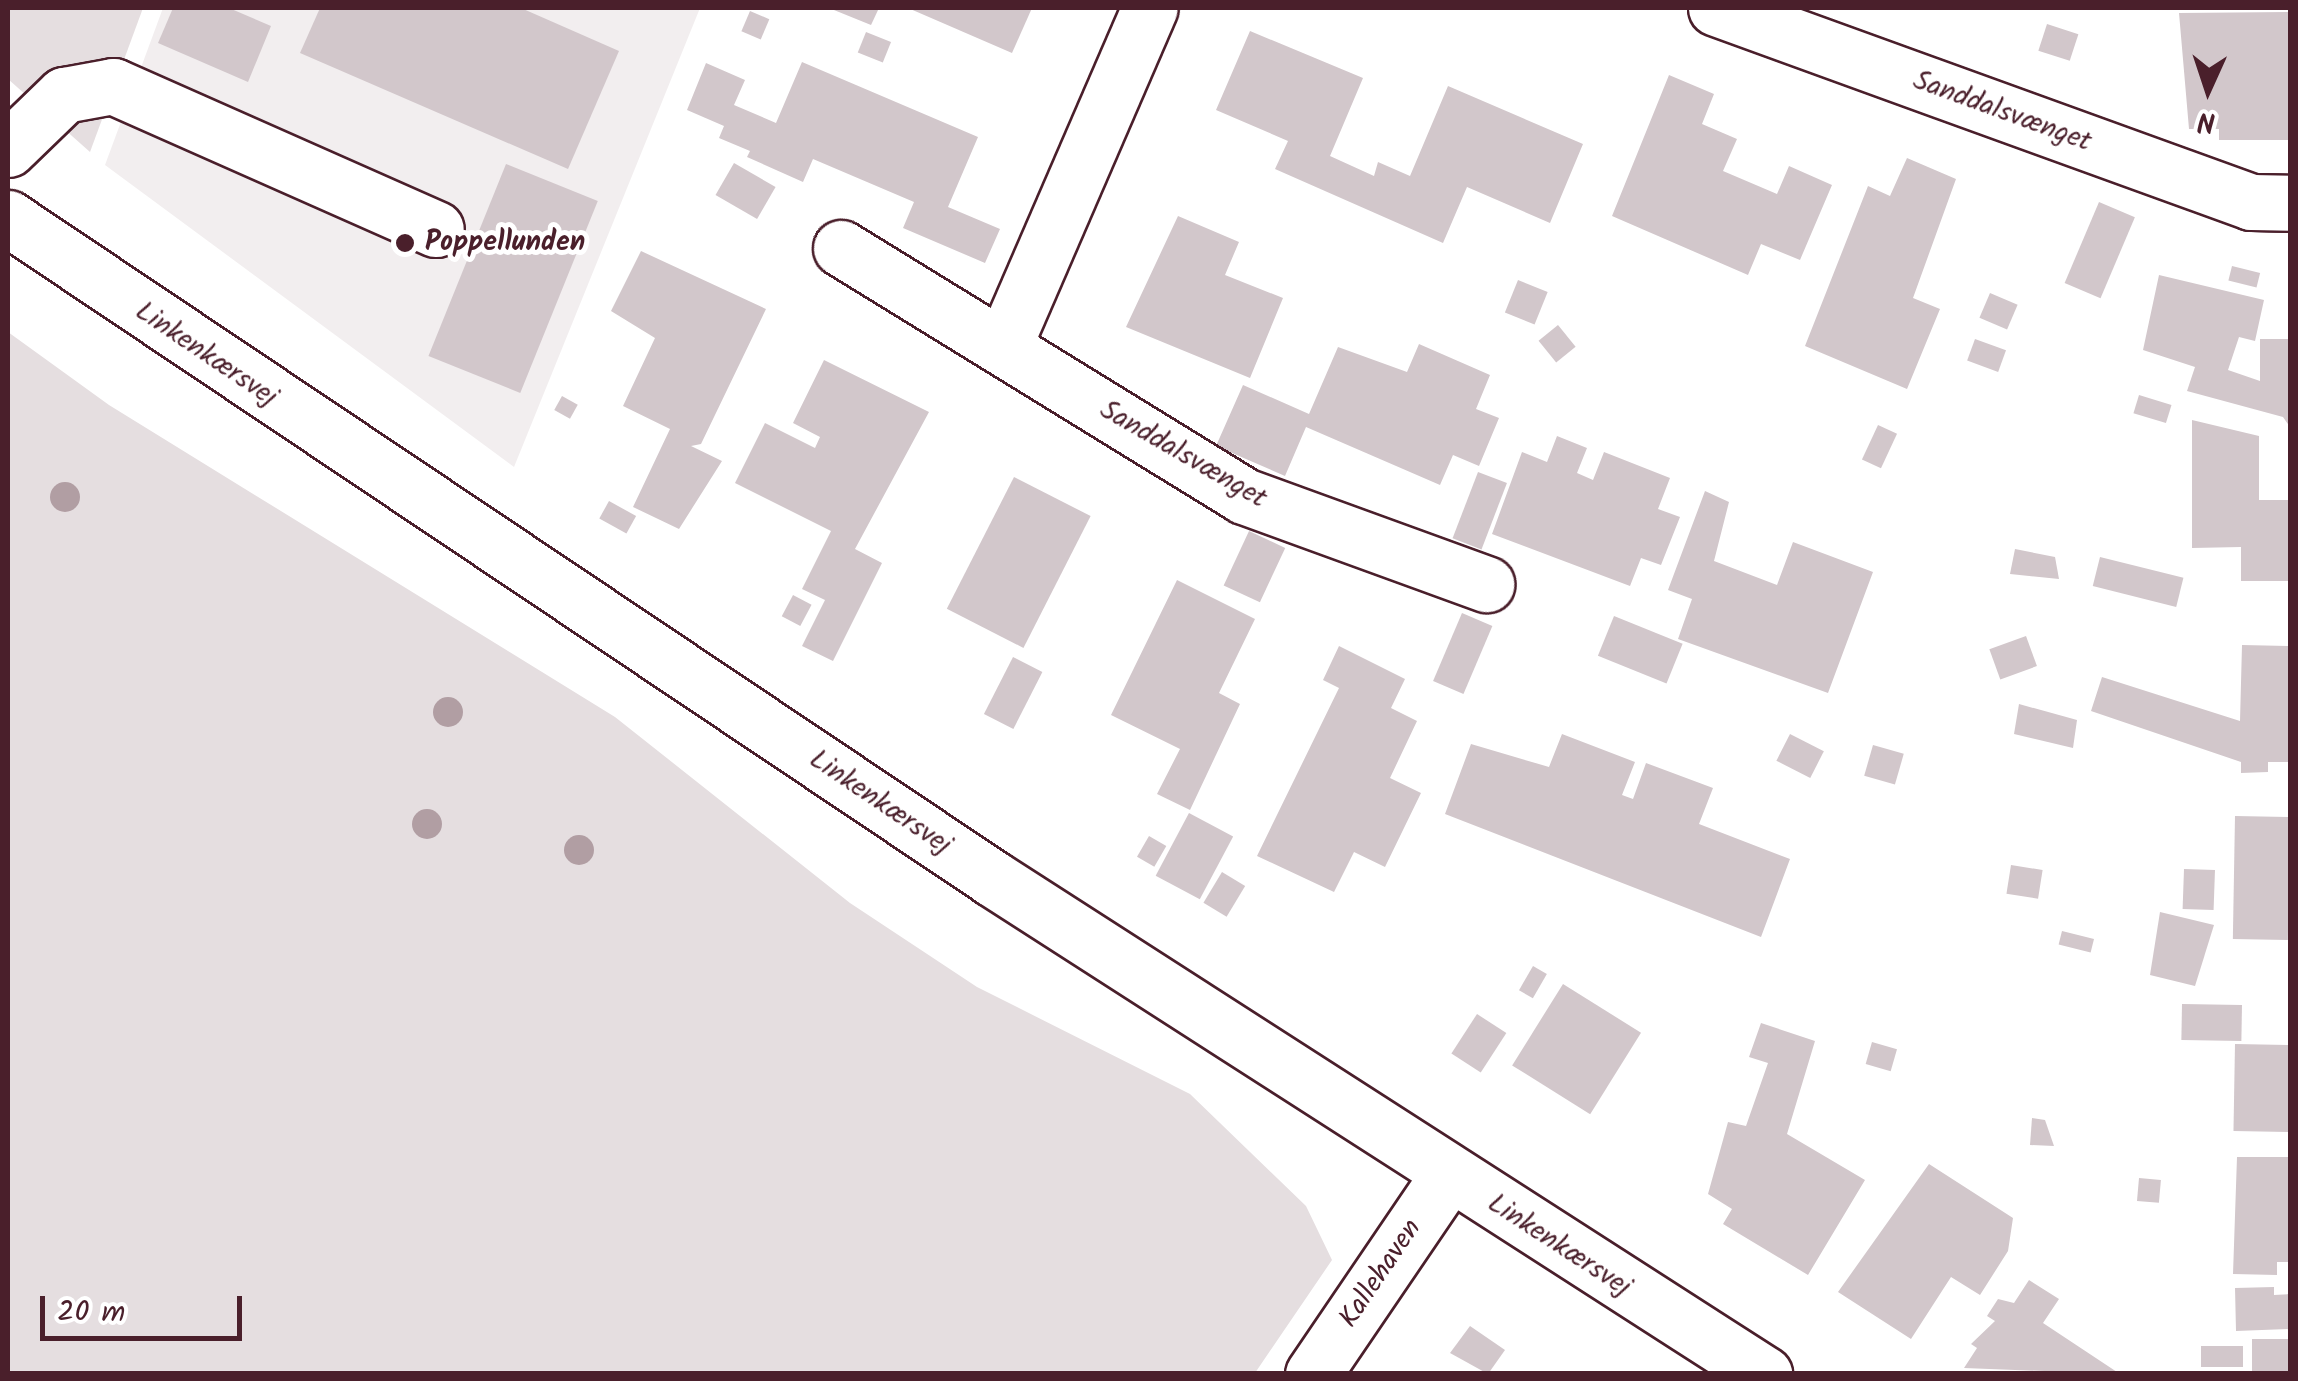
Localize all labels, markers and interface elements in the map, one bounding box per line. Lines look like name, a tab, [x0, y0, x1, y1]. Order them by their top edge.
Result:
north arrow	[2158, 40, 2258, 140]
street label: Sanddalsvænget	[1908, 64, 2096, 160]
text: N	[2196, 98, 2216, 143]
place label: Poppellunden	[425, 226, 585, 260]
marker: Poppellunden	[394, 232, 416, 254]
street label: Linkenkærsvej	[129, 295, 283, 415]
street label: Sanddalsvænget	[1094, 394, 1272, 516]
street label: Linkenkærsvej	[803, 743, 957, 863]
street label: Linkenkærsvej	[1481, 1187, 1637, 1305]
street label: Kallehaven	[1333, 1213, 1429, 1335]
scale bar	[45, 1276, 248, 1338]
text: 20 m	[57, 1289, 125, 1337]

